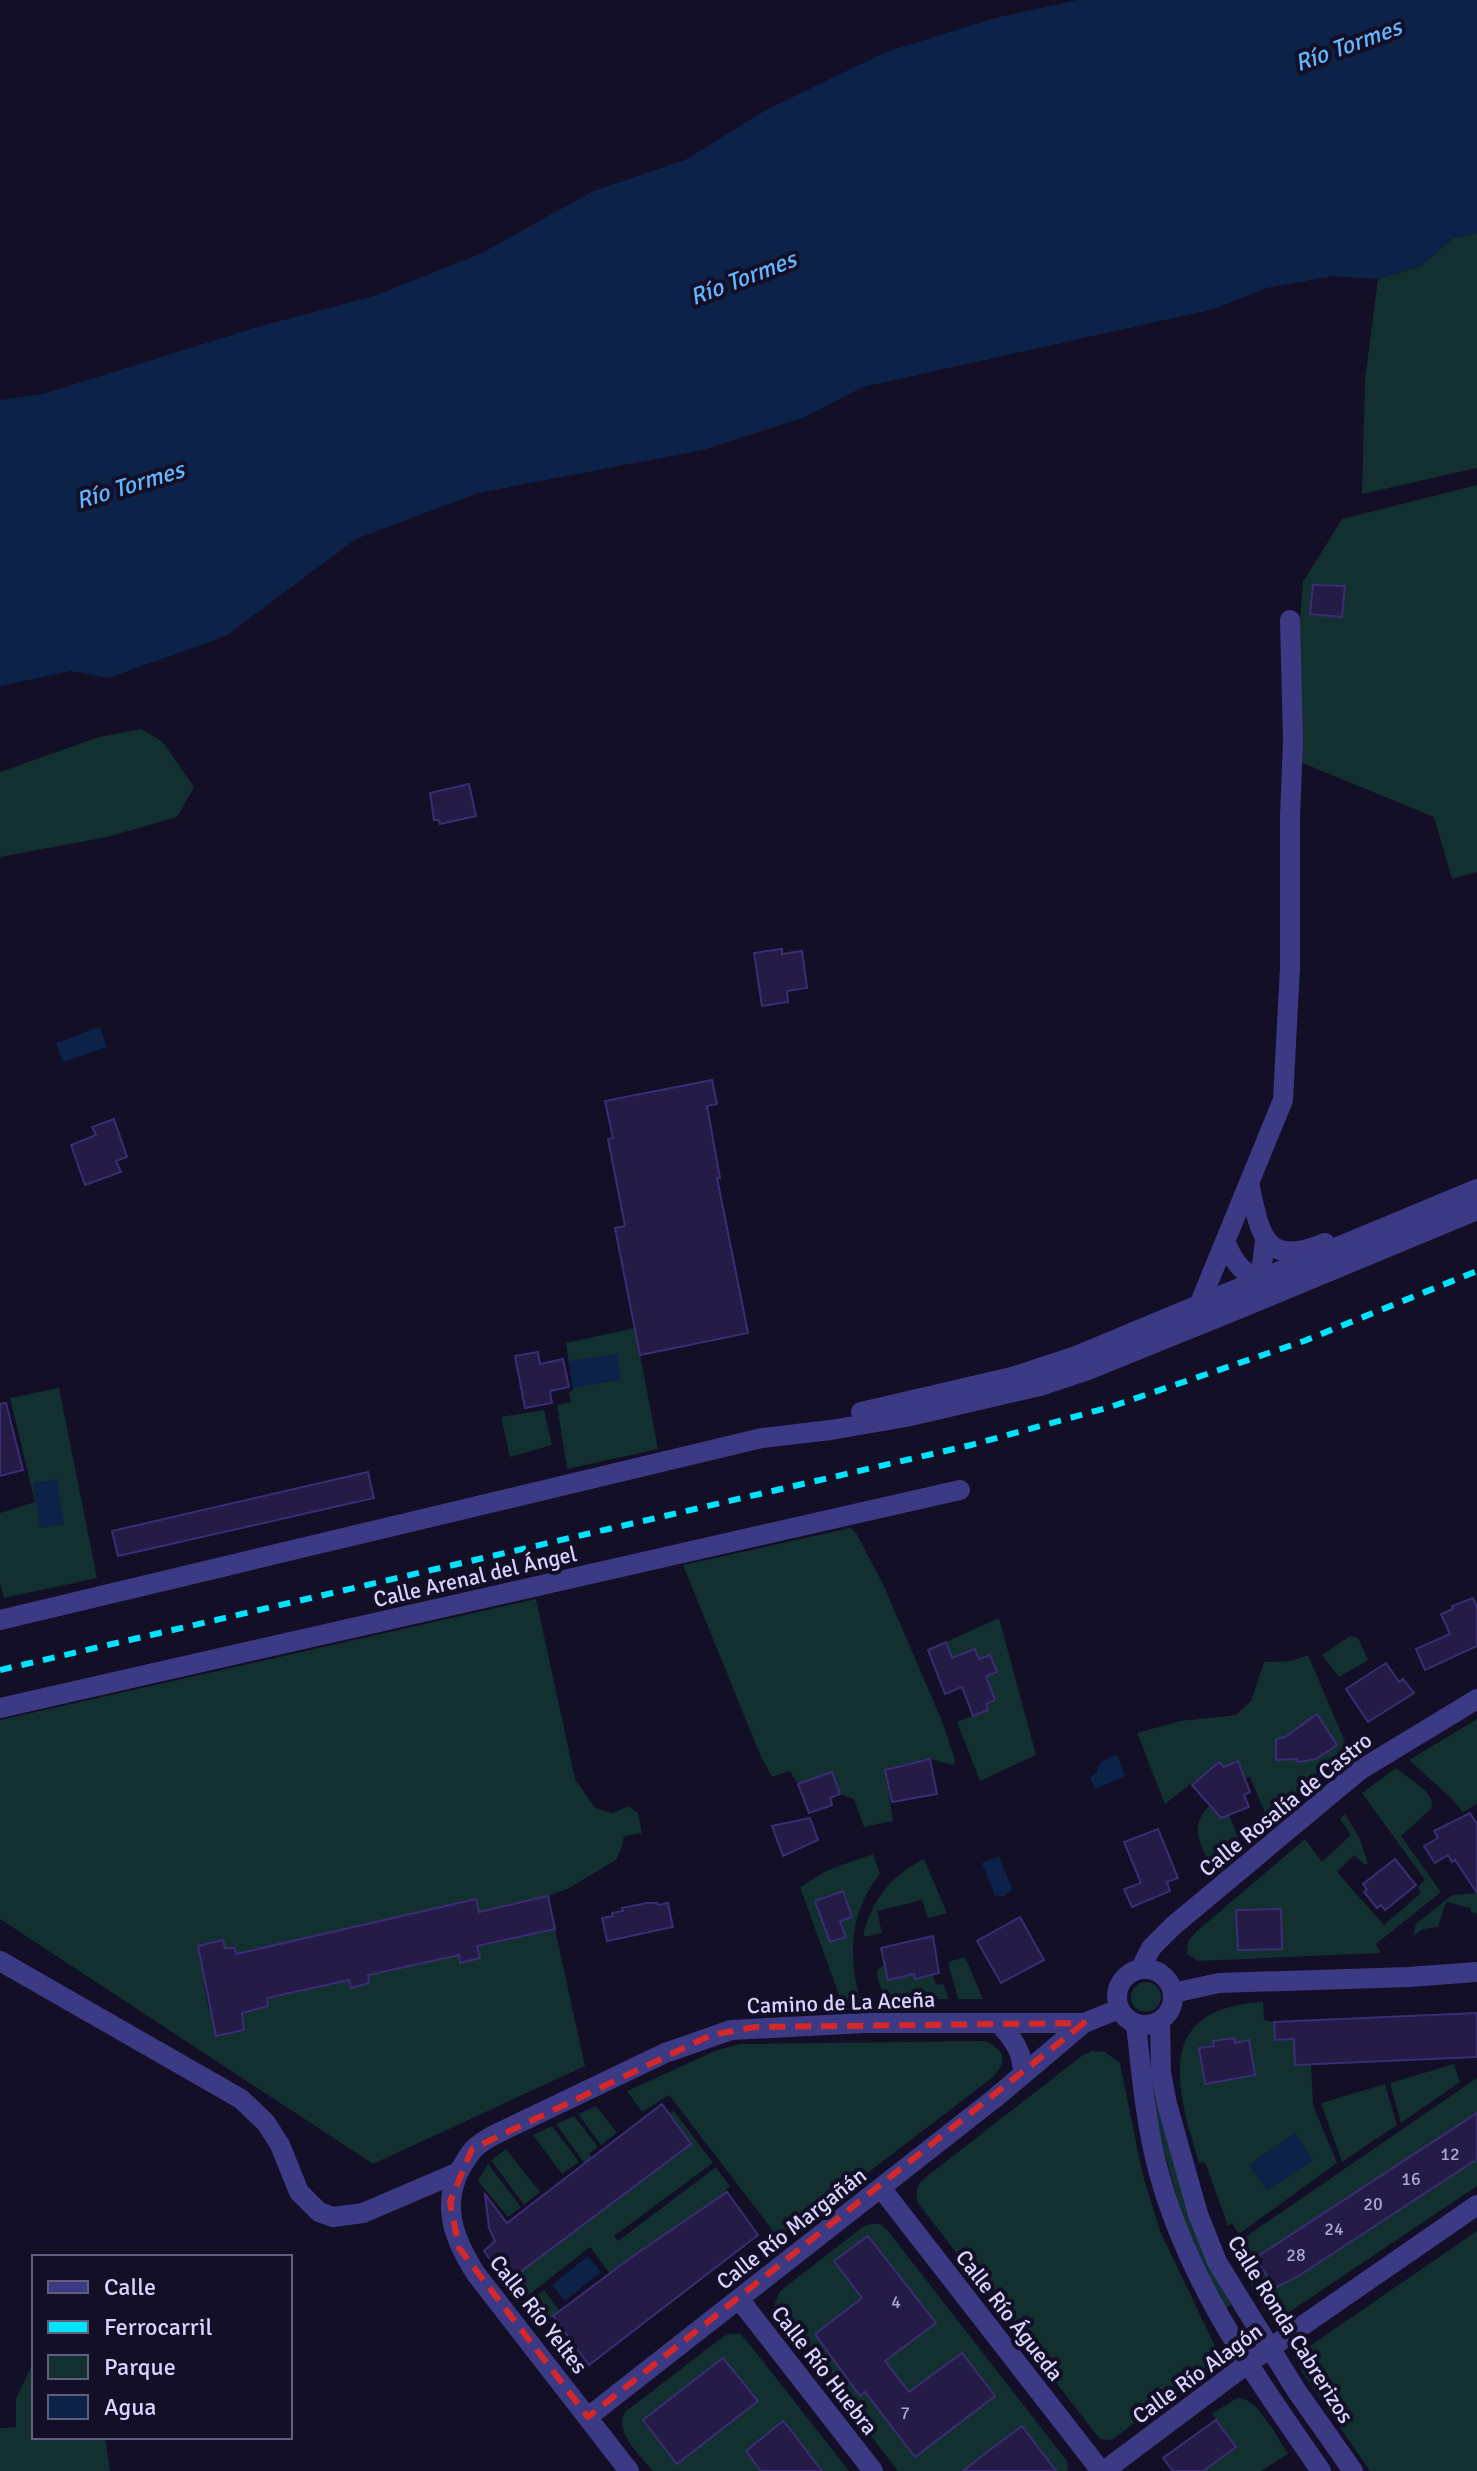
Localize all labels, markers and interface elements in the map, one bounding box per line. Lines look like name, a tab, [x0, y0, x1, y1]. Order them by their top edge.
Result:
water label: Río Tormes	[1291, 11, 1408, 78]
water label: Río Tormes	[686, 243, 803, 312]
water label: Río Tormes	[72, 454, 190, 516]
street label: Calle Arenal del Ángel	[371, 1540, 579, 1613]
street label: Calle Rosalía de Castro	[1194, 1726, 1377, 1882]
street label: Camino de La Aceña	[746, 1986, 936, 2019]
house number: 12	[1440, 2143, 1460, 2165]
street label: Calle Río Margañán	[711, 2161, 872, 2295]
house number: 16	[1401, 2168, 1421, 2190]
house number: 20	[1363, 2193, 1383, 2215]
house number: 24	[1324, 2218, 1344, 2240]
street label: Calle Ronda Cabrerizos	[1222, 2230, 1359, 2428]
street label: Calle Río Águeda	[950, 2244, 1069, 2386]
house number: 28	[1286, 2244, 1306, 2266]
street label: Calle Río Yeltes	[484, 2250, 593, 2379]
legend	[32, 2255, 292, 2439]
text: Calle	[104, 2272, 156, 2302]
house number: 4	[891, 2291, 901, 2313]
street label: Calle Río Huebra	[766, 2300, 883, 2440]
text: Ferrocarril	[104, 2312, 213, 2342]
street label: Calle Río Alagón	[1127, 2317, 1267, 2430]
text: Parque	[104, 2352, 176, 2382]
text: Agua	[104, 2392, 156, 2422]
house number: 7	[900, 2402, 910, 2424]

